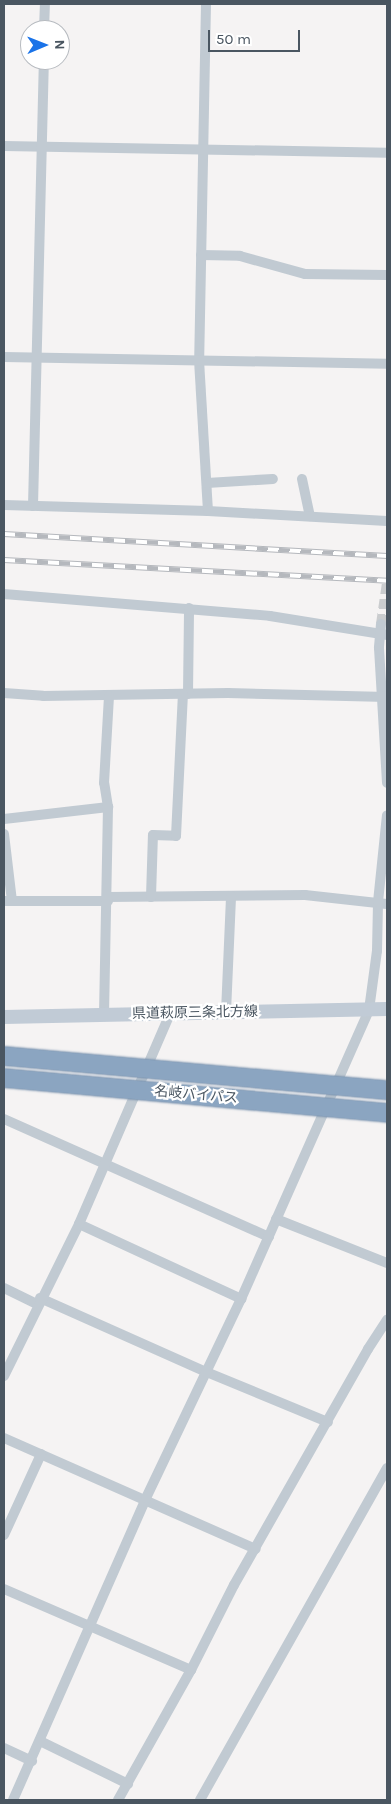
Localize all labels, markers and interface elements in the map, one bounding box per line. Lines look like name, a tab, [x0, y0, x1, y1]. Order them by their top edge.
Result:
north arrow	[20, 20, 70, 70]
scale bar	[211, 20, 304, 52]
text: 50 m	[216, 30, 251, 48]
text: N	[51, 40, 68, 50]
street label: 県道萩原三条北方線	[132, 1004, 258, 1022]
street label: 名岐バイパス	[153, 1083, 239, 1107]

